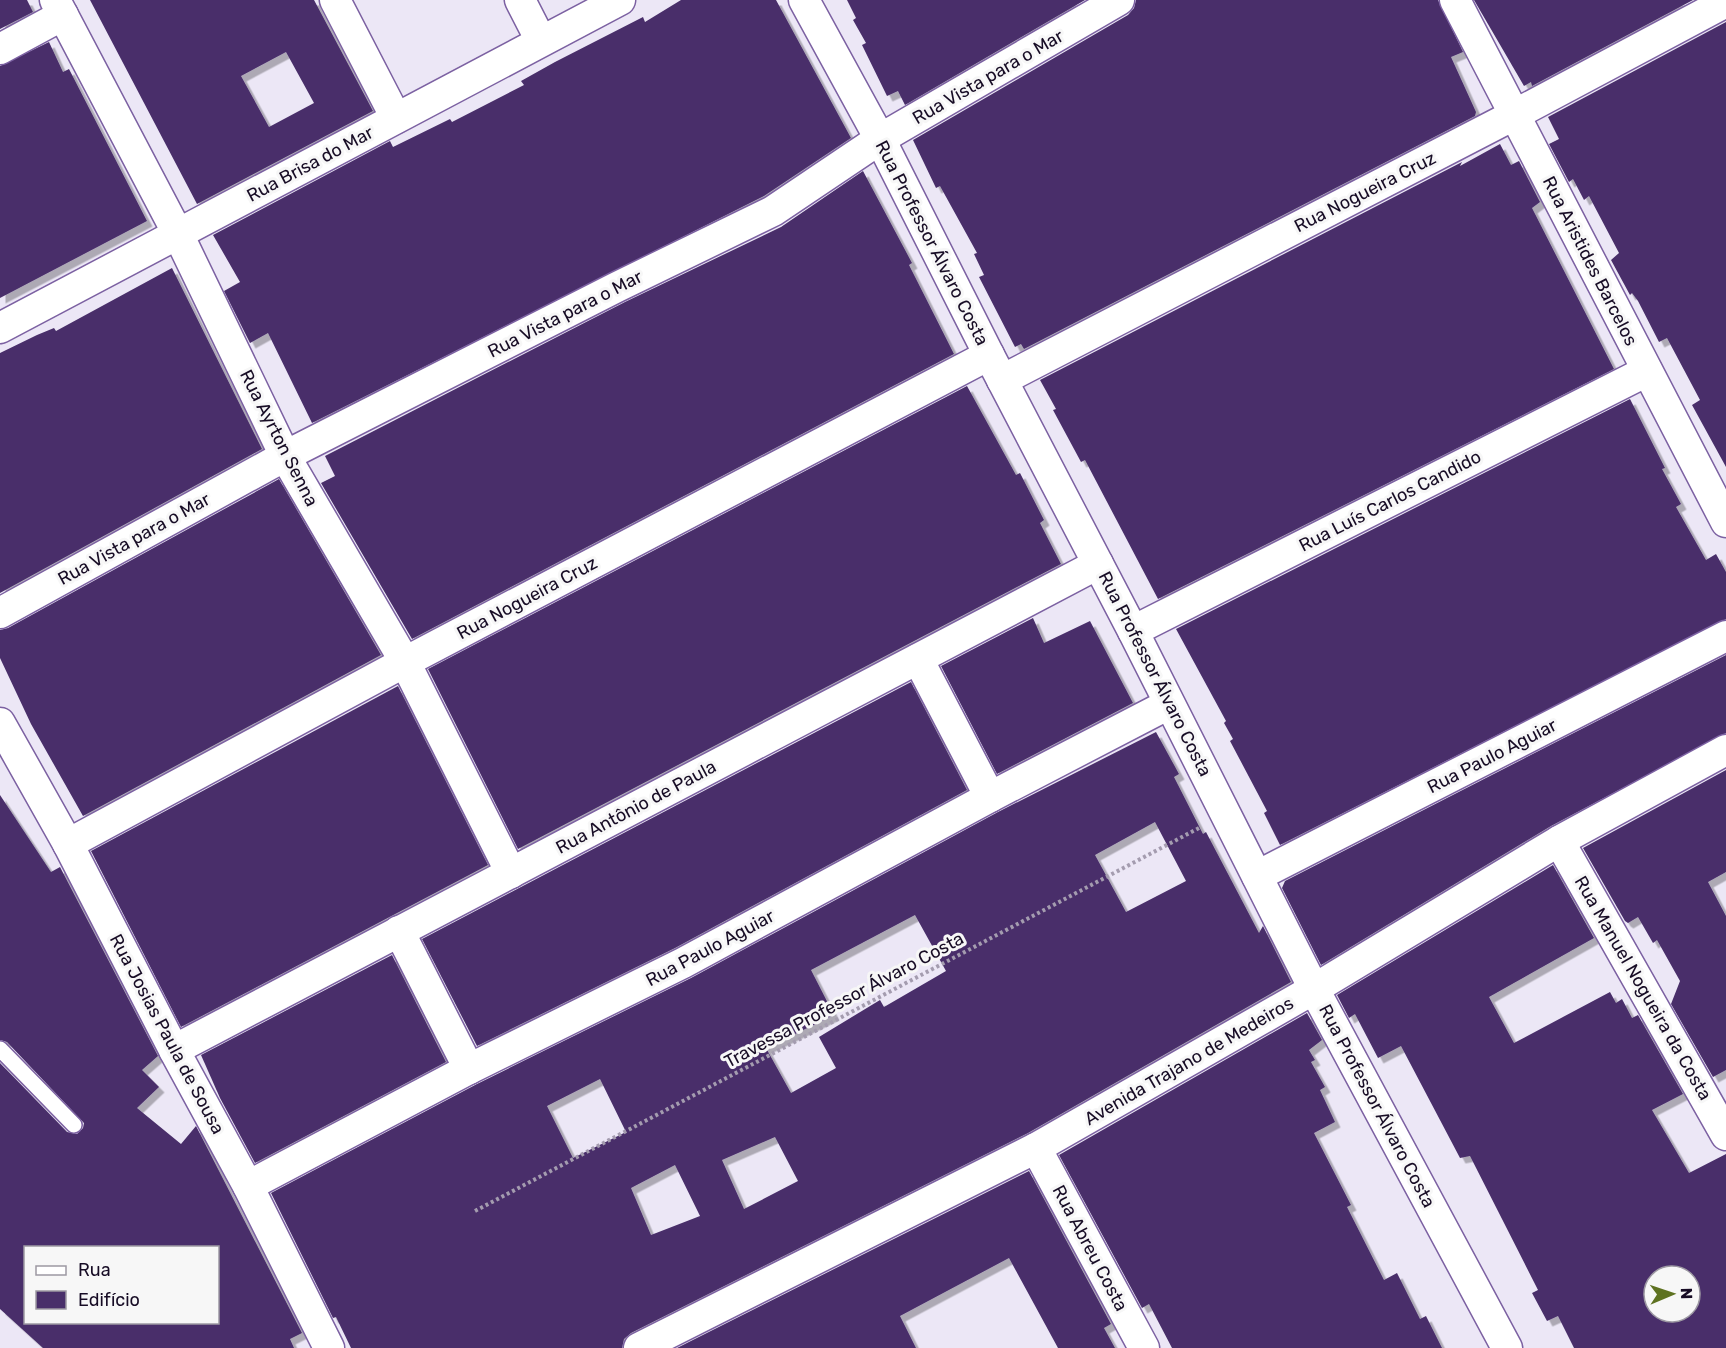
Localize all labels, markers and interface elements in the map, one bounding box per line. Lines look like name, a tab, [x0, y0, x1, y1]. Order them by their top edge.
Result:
street label: Rua Vista para o Mar	[909, 25, 1068, 129]
street label: Rua Brisa do Mar	[243, 121, 377, 207]
street label: Rua Professor Álvaro Costa	[871, 137, 993, 349]
street label: Rua Nogueira Cruz	[1291, 147, 1439, 237]
street label: Rua Aristides Barcelos	[1538, 173, 1642, 349]
street label: Rua Vista para o Mar	[484, 265, 646, 363]
street label: Rua Ayrton Senna	[235, 366, 323, 510]
street label: Rua Luís Carlos Candido	[1295, 445, 1485, 557]
street label: Rua Vista para o Mar	[54, 488, 214, 590]
street label: Rua Nogueira Cruz	[453, 552, 601, 644]
street label: Rua Professor Álvaro Costa	[1094, 568, 1216, 780]
street label: Rua Paulo Aguiar	[1424, 714, 1561, 798]
street label: Rua Antônio de Paula	[552, 755, 720, 859]
street label: Rua Manuel Nogueira da Costa	[1570, 872, 1716, 1104]
street label: Rua Paulo Aguiar	[642, 905, 778, 991]
street label: Travessa Professor Álvaro Costa	[721, 927, 967, 1073]
street label: Rua Josias Paula de Sousa	[105, 930, 229, 1138]
street label: Avenida Trajano de Medeiros	[1080, 992, 1298, 1130]
street label: Rua Professor Álvaro Costa	[1314, 1001, 1440, 1211]
street label: Rua Abreu Costa	[1047, 1181, 1133, 1315]
legend	[24, 1246, 219, 1324]
text: Rua	[78, 1259, 111, 1281]
north arrow	[1642, 1264, 1702, 1324]
text: N	[1677, 1287, 1696, 1300]
text: Edifício	[78, 1289, 140, 1311]

